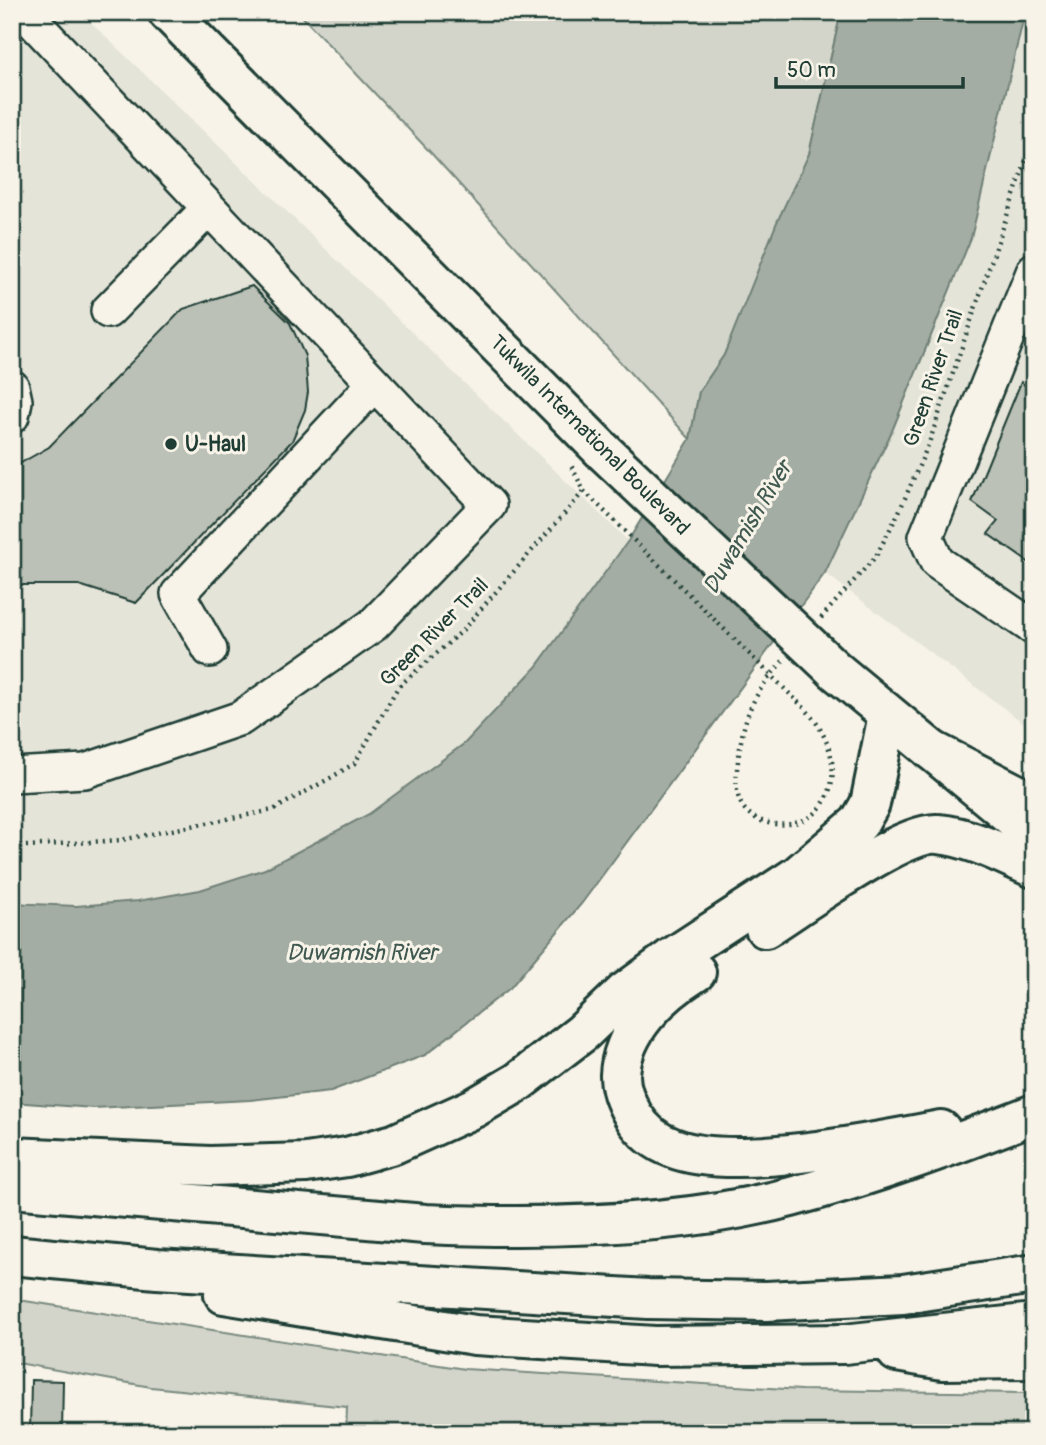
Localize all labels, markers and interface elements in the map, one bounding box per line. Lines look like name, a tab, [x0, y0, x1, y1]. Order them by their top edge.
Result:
scale bar	[776, 46, 964, 90]
text: 50 m	[787, 57, 836, 84]
street label: Green River Trail	[897, 306, 970, 450]
street label: Tukwila International Boulevard	[484, 329, 696, 541]
place label: U-Haul	[185, 431, 246, 458]
marker: U-Haul	[163, 436, 179, 452]
water label: Duwamish River	[696, 453, 800, 599]
street label: Green River Trail	[374, 572, 495, 693]
water label: Duwamish River	[287, 938, 440, 967]

